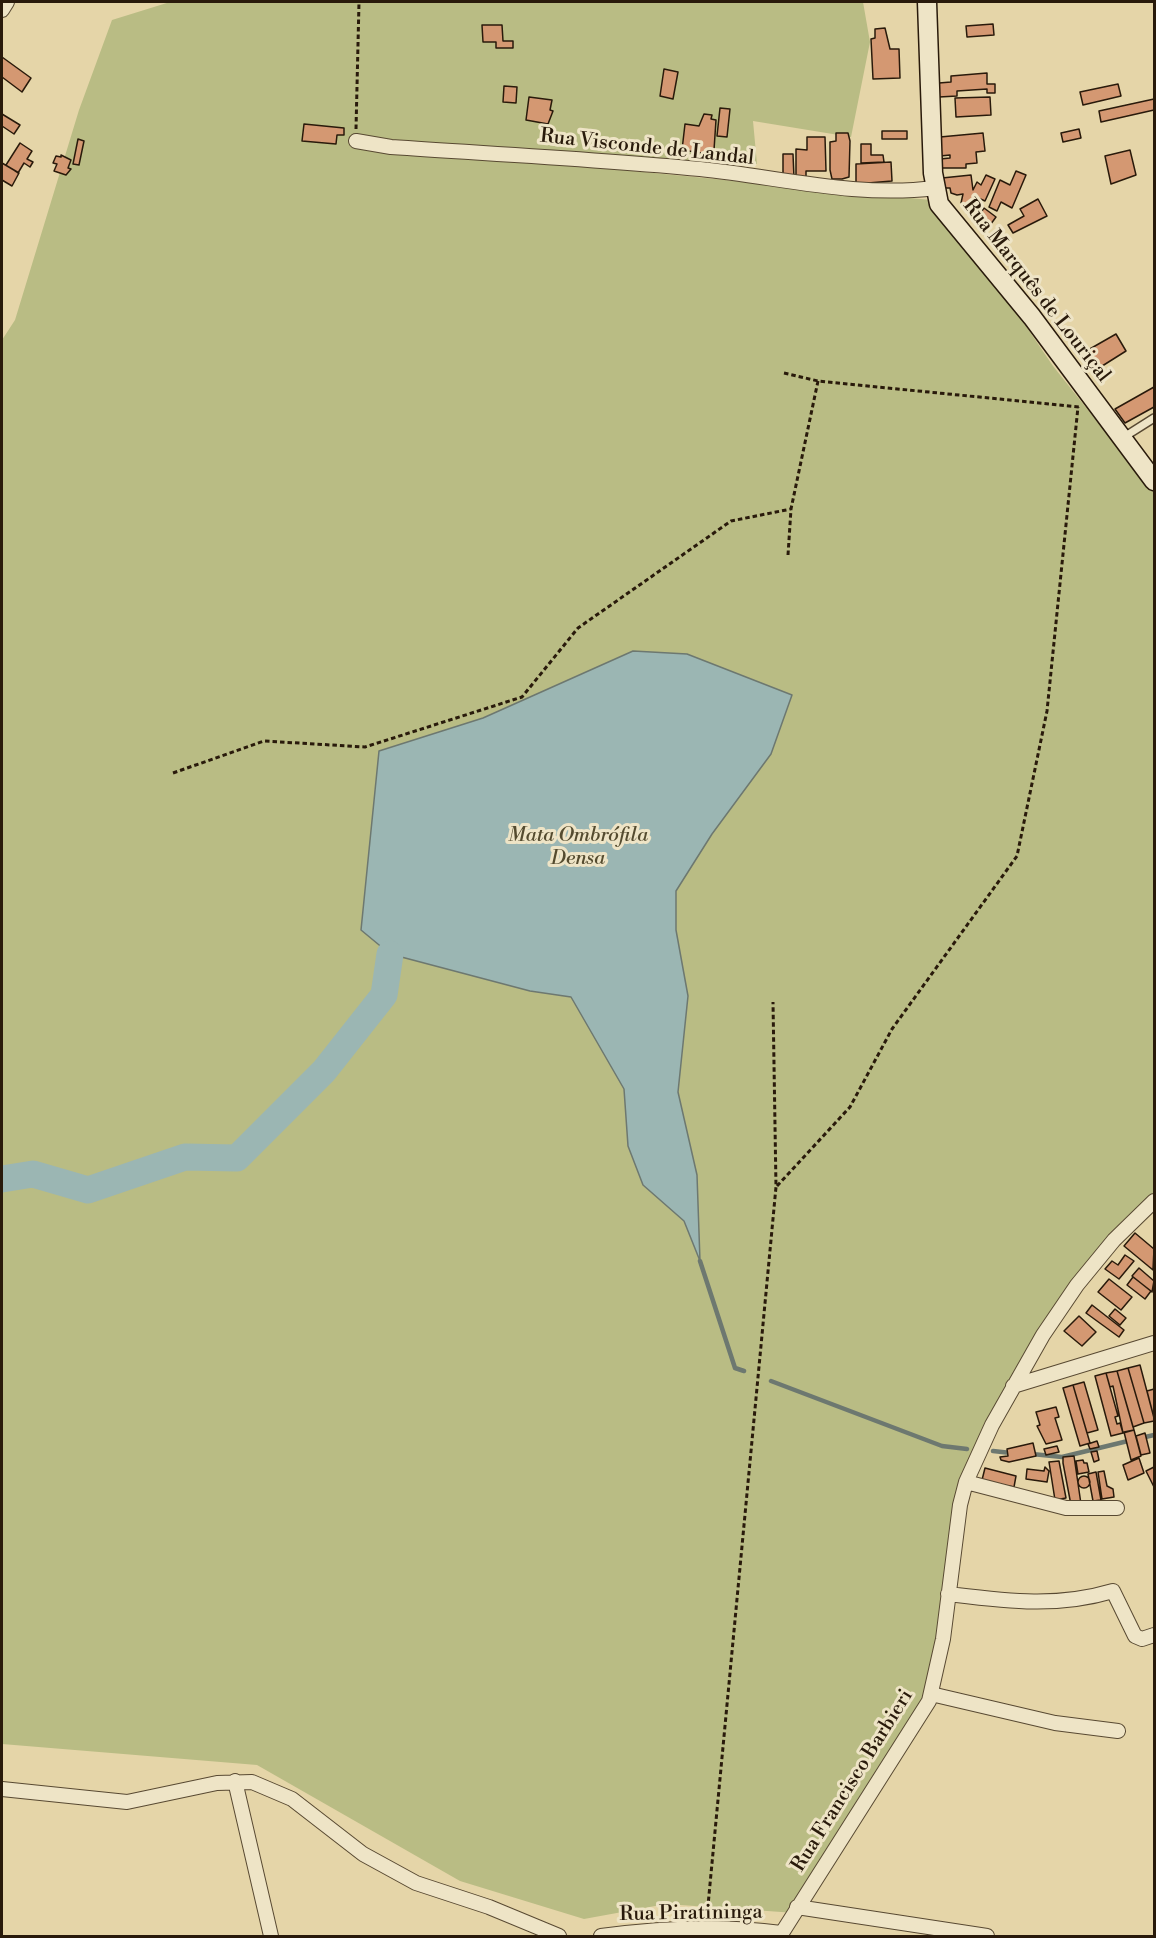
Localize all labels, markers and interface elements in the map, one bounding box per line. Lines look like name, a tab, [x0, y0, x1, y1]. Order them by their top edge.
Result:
street label: Rua Visconde de Landal	[539, 125, 755, 171]
street label: Rua Marquês de Louriçal	[957, 195, 1115, 387]
park label: Mata Ombrófila Densa	[508, 824, 648, 871]
street label: Rua Francisco Barbieri	[787, 1685, 919, 1877]
street label: Rua Piratininga	[619, 1901, 763, 1927]

